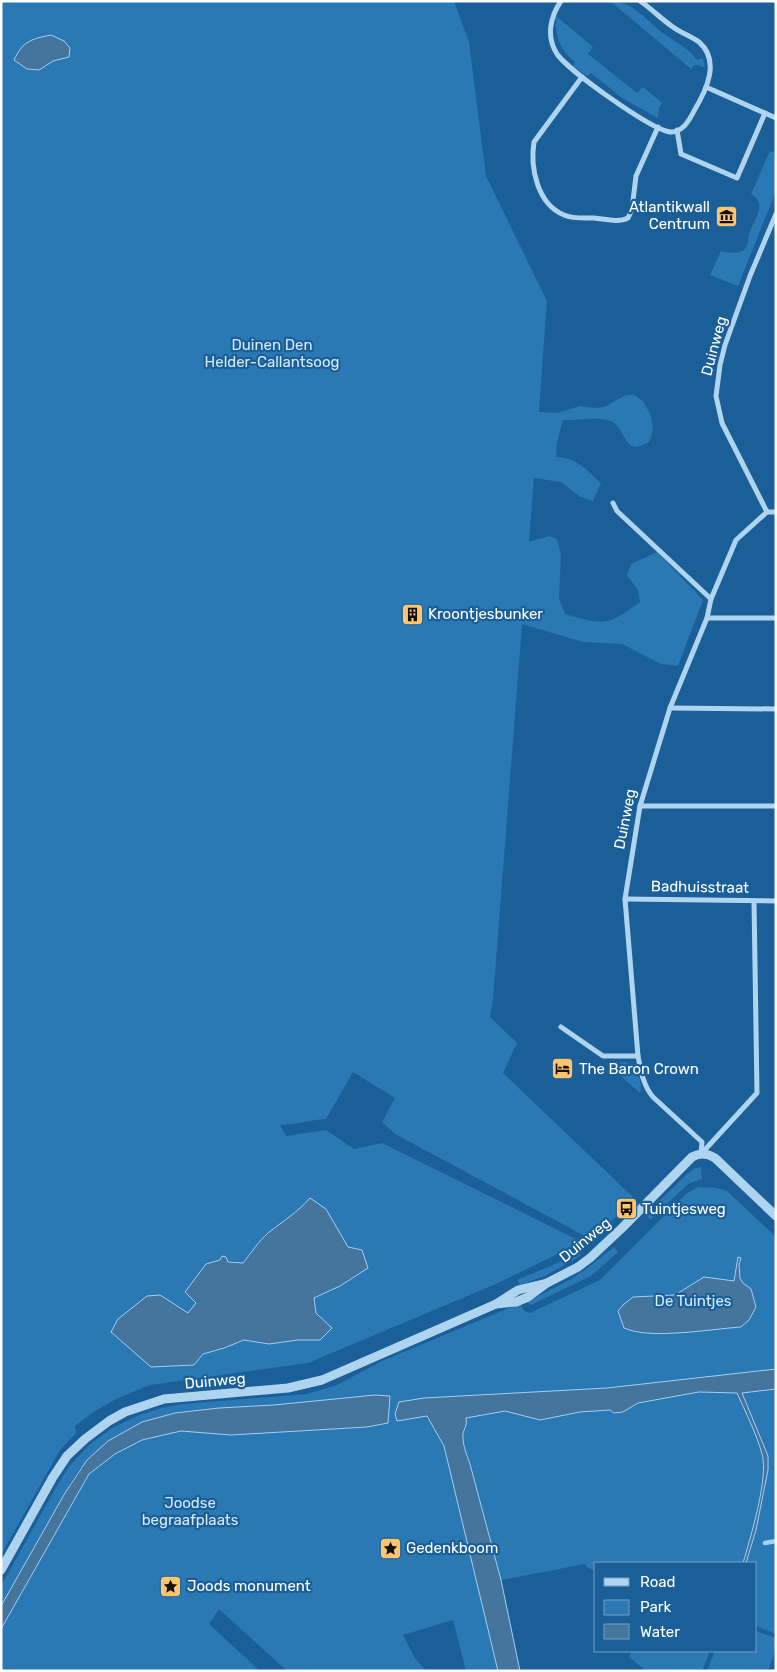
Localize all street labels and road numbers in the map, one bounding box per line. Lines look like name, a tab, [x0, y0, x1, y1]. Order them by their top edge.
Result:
street label: Duinweg	[697, 314, 731, 378]
street label: Duinweg	[610, 787, 640, 851]
street label: Badhuisstraat	[651, 877, 749, 897]
street label: Duinweg	[556, 1214, 614, 1266]
street label: Duinweg	[184, 1369, 246, 1393]

